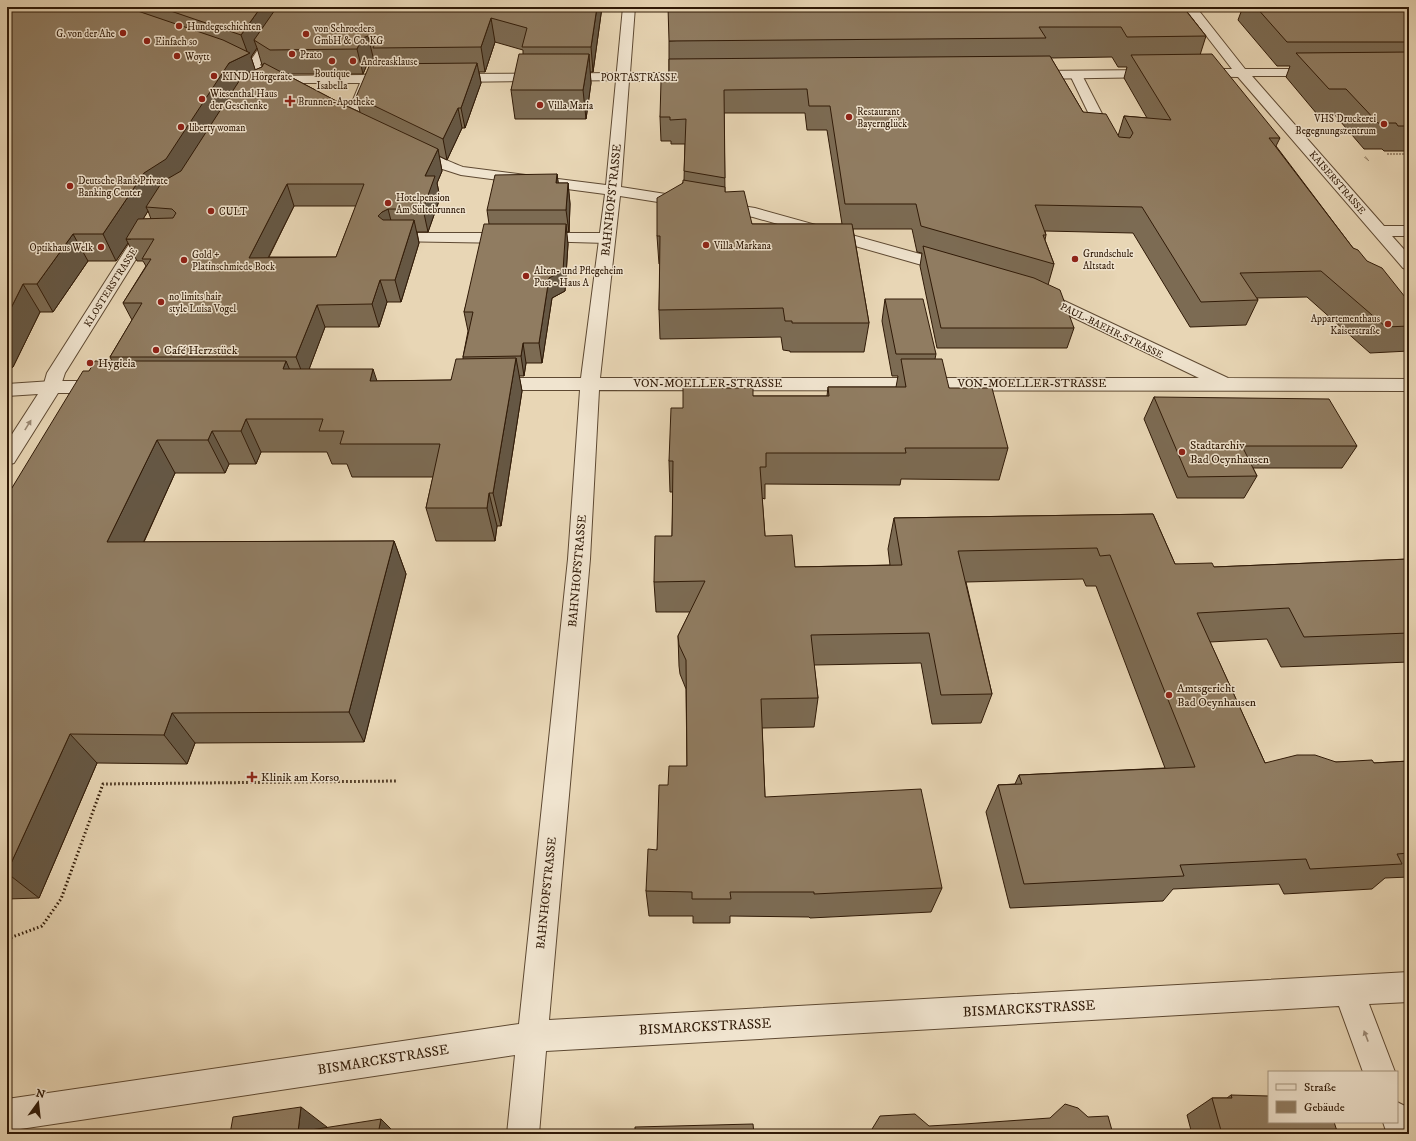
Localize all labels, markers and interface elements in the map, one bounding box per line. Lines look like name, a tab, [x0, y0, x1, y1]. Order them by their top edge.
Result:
marker: Hundegeschichten	[174, 21, 184, 31]
place label: Hundegeschichten	[187, 21, 262, 33]
place label: von Schroeders GmbH & Co. KG	[313, 23, 383, 47]
place label: G. von der Ahe	[56, 28, 115, 40]
marker: G. von der Ahe	[118, 28, 128, 38]
marker: von Schroeders GmbH & Co. KG	[301, 29, 311, 39]
marker: Einfach so	[142, 36, 152, 46]
place label: Einfach so	[155, 36, 197, 48]
marker: Prato	[287, 49, 297, 59]
place label: Prato	[300, 49, 322, 61]
marker: Woytt	[172, 51, 182, 61]
place label: Woytt	[184, 51, 210, 63]
marker: Boutique Isabella	[327, 56, 337, 66]
marker: Andreasklause	[348, 56, 358, 66]
place label: Andreasklause	[361, 56, 418, 68]
place label: Boutique Isabella	[314, 68, 350, 92]
marker: KIND Hörgeräte	[209, 71, 219, 81]
place label: KIND Hörgeräte	[222, 71, 292, 83]
street label: PORTASTRASSE	[601, 72, 677, 84]
place label: Wiesenthal Haus der Geschenke	[209, 88, 278, 112]
marker: Wiesenthal Haus der Geschenke	[197, 94, 207, 104]
marker: Brunnen-Apotheke	[285, 96, 295, 106]
place label: Brunnen-Apotheke	[298, 96, 374, 108]
marker: Villa Maria	[535, 100, 545, 110]
place label: Villa Maria	[547, 100, 594, 112]
place label: Restaurant Bayernglück	[857, 106, 907, 130]
marker: Restaurant Bayernglück	[844, 112, 854, 122]
place label: VHS Druckerei Begegnungszentrum	[1295, 113, 1376, 137]
marker: VHS Druckerei Begegnungszentrum	[1379, 119, 1389, 129]
marker: liberty woman	[176, 122, 186, 132]
place label: liberty woman	[189, 122, 246, 134]
street label: BAHNHOFSTRASSE	[598, 143, 625, 257]
street label: KAISERSTRASSE	[1307, 149, 1368, 217]
place label: Deutsche Bank Private Banking Center	[78, 175, 168, 199]
marker: Deutsche Bank Private Banking Center	[65, 181, 75, 191]
place label: Hotelpension Am Sültebrunnen	[396, 192, 466, 216]
marker: Hotelpension Am Sültebrunnen	[383, 198, 393, 208]
marker: CULT	[206, 206, 216, 216]
place label: CULT	[219, 206, 248, 218]
marker: Villa Markana	[701, 240, 711, 250]
place label: Villa Markana	[713, 240, 772, 252]
place label: Optikhaus Welk	[30, 242, 93, 254]
marker: Optikhaus Welk	[96, 242, 106, 252]
street label: KLOSTERSTRASSE	[82, 246, 140, 329]
place label: Grundschule Altstadt	[1083, 248, 1134, 272]
place label: Gold + Platinschmiede Bock	[192, 249, 275, 273]
marker: Grundschule Altstadt	[1070, 254, 1080, 264]
marker: Gold + Platinschmiede Bock	[179, 255, 189, 265]
place label: Alten- und Pflegeheim Pust - Haus A	[534, 265, 624, 289]
marker: Alten- und Pflegeheim Pust - Haus A	[521, 271, 531, 281]
place label: no limits hair style Luisa Vogel	[169, 291, 236, 315]
marker: no limits hair style Luisa Vogel	[156, 297, 166, 307]
street label: PAUL-BAEHR-STRASSE	[1058, 301, 1165, 361]
place label: Appartementhaus Kaiserstraße	[1311, 313, 1381, 337]
marker: Appartementhaus Kaiserstraße	[1383, 319, 1393, 329]
place label: Café Herzstück	[164, 343, 238, 358]
marker: Café Herzstück	[151, 345, 161, 355]
place label: Hygieia	[98, 356, 136, 371]
marker: Hygieia	[85, 358, 95, 368]
street label: VON-MOELLER-STRASSE	[633, 376, 783, 391]
street label: VON-MOELLER-STRASSE	[957, 376, 1107, 391]
one-way arrow	[24, 420, 32, 430]
place label: Stadtarchiv Bad Oeynhausen	[1190, 438, 1270, 467]
marker: Stadtarchiv Bad Oeynhausen	[1177, 447, 1187, 457]
street label: BAHNHOFSTRASSE	[565, 514, 590, 628]
place label: Amtsgericht Bad Oeynhausen	[1177, 681, 1257, 710]
marker: Amtsgericht Bad Oeynhausen	[1164, 690, 1174, 700]
place label: Klinik am Korso	[261, 770, 339, 785]
marker: Klinik am Korso	[246, 771, 258, 783]
street label: BAHNHOFSTRASSE	[533, 836, 560, 950]
street label: BISMARCKSTRASSE	[962, 997, 1096, 1021]
street label: BISMARCKSTRASSE	[638, 1015, 772, 1039]
one-way arrow	[1362, 1029, 1368, 1041]
street label: BISMARCKSTRASSE	[316, 1041, 450, 1079]
legend	[1268, 1071, 1398, 1123]
text: Straße	[1304, 1080, 1336, 1095]
north arrow	[18, 1083, 58, 1123]
text: N	[34, 1086, 47, 1102]
text: Gebäude	[1304, 1100, 1345, 1115]

